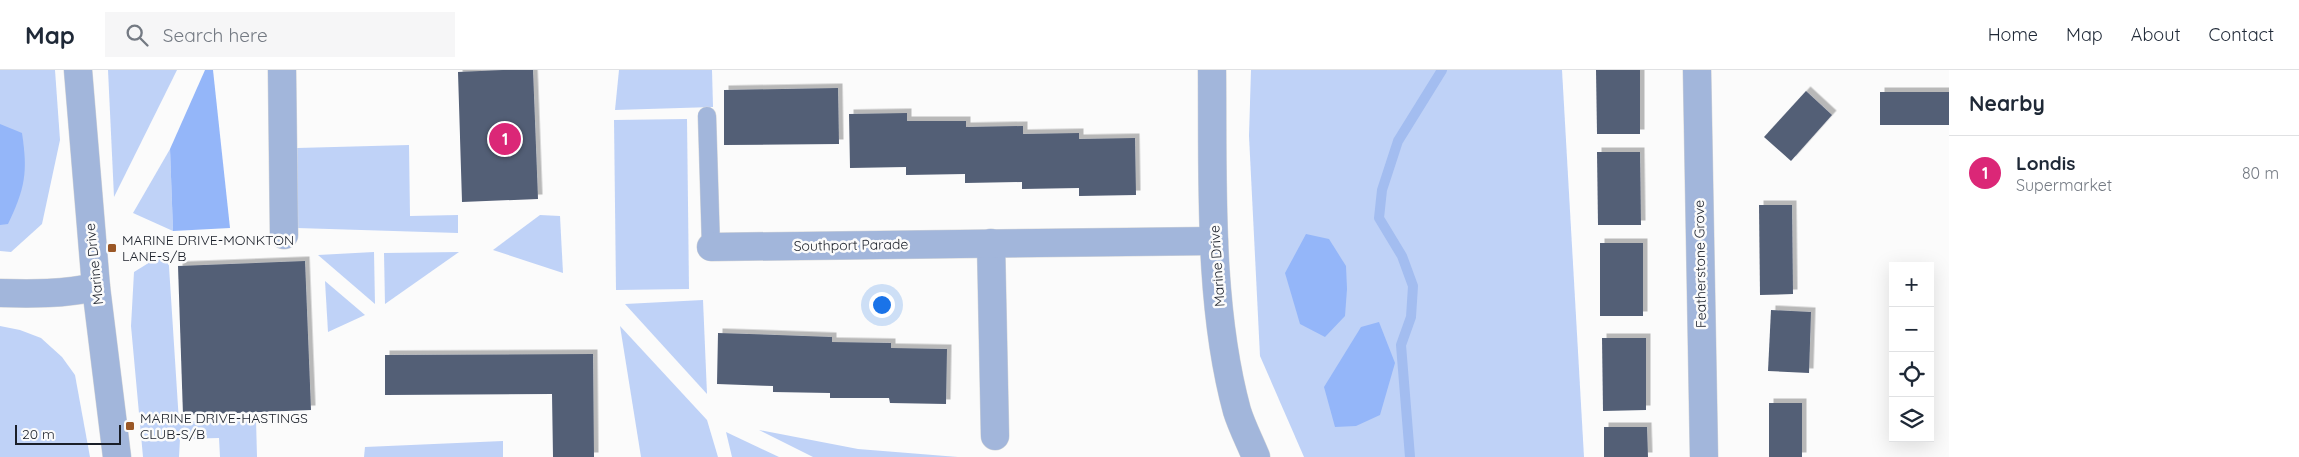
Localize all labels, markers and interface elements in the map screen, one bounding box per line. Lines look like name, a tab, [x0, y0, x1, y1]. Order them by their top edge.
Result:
search box	[105, 12, 455, 57]
text: Map	[25, 20, 75, 50]
icon: search	[123, 21, 151, 49]
text: Search here	[163, 23, 268, 47]
text: Home	[1988, 23, 2038, 46]
text: Map	[2066, 23, 2103, 46]
text: About	[2131, 23, 2181, 46]
text: Contact	[2209, 23, 2274, 46]
text: Nearby	[1969, 90, 2045, 116]
pin: 1	[489, 120, 521, 158]
text: Londis	[2016, 151, 2075, 175]
text: 1	[1982, 163, 1988, 183]
text: 80 m	[2242, 163, 2279, 183]
text: Supermarket	[2016, 175, 2112, 195]
street label: Featherstone Grove	[1690, 200, 1710, 328]
street label: Marine Drive	[81, 222, 107, 306]
street label: Marine Drive	[1205, 224, 1229, 308]
place label: MARINE DRIVE-MONKTON LANE-S/B	[122, 231, 294, 265]
street label: Southport Parade	[793, 235, 909, 255]
marker: MARINE DRIVE-MONKTON LANE-S/B	[106, 242, 118, 254]
map controls	[1889, 262, 1934, 442]
button: +	[1889, 262, 1934, 307]
your location	[869, 292, 895, 318]
button: −	[1889, 307, 1934, 352]
button: locate	[1889, 352, 1934, 397]
button: layers	[1889, 397, 1934, 442]
place label: MARINE DRIVE-HASTINGS CLUB-S/B	[140, 409, 308, 443]
marker: MARINE DRIVE-HASTINGS CLUB-S/B	[124, 420, 136, 432]
scale bar	[15, 422, 121, 445]
text: 20 m	[22, 425, 55, 443]

